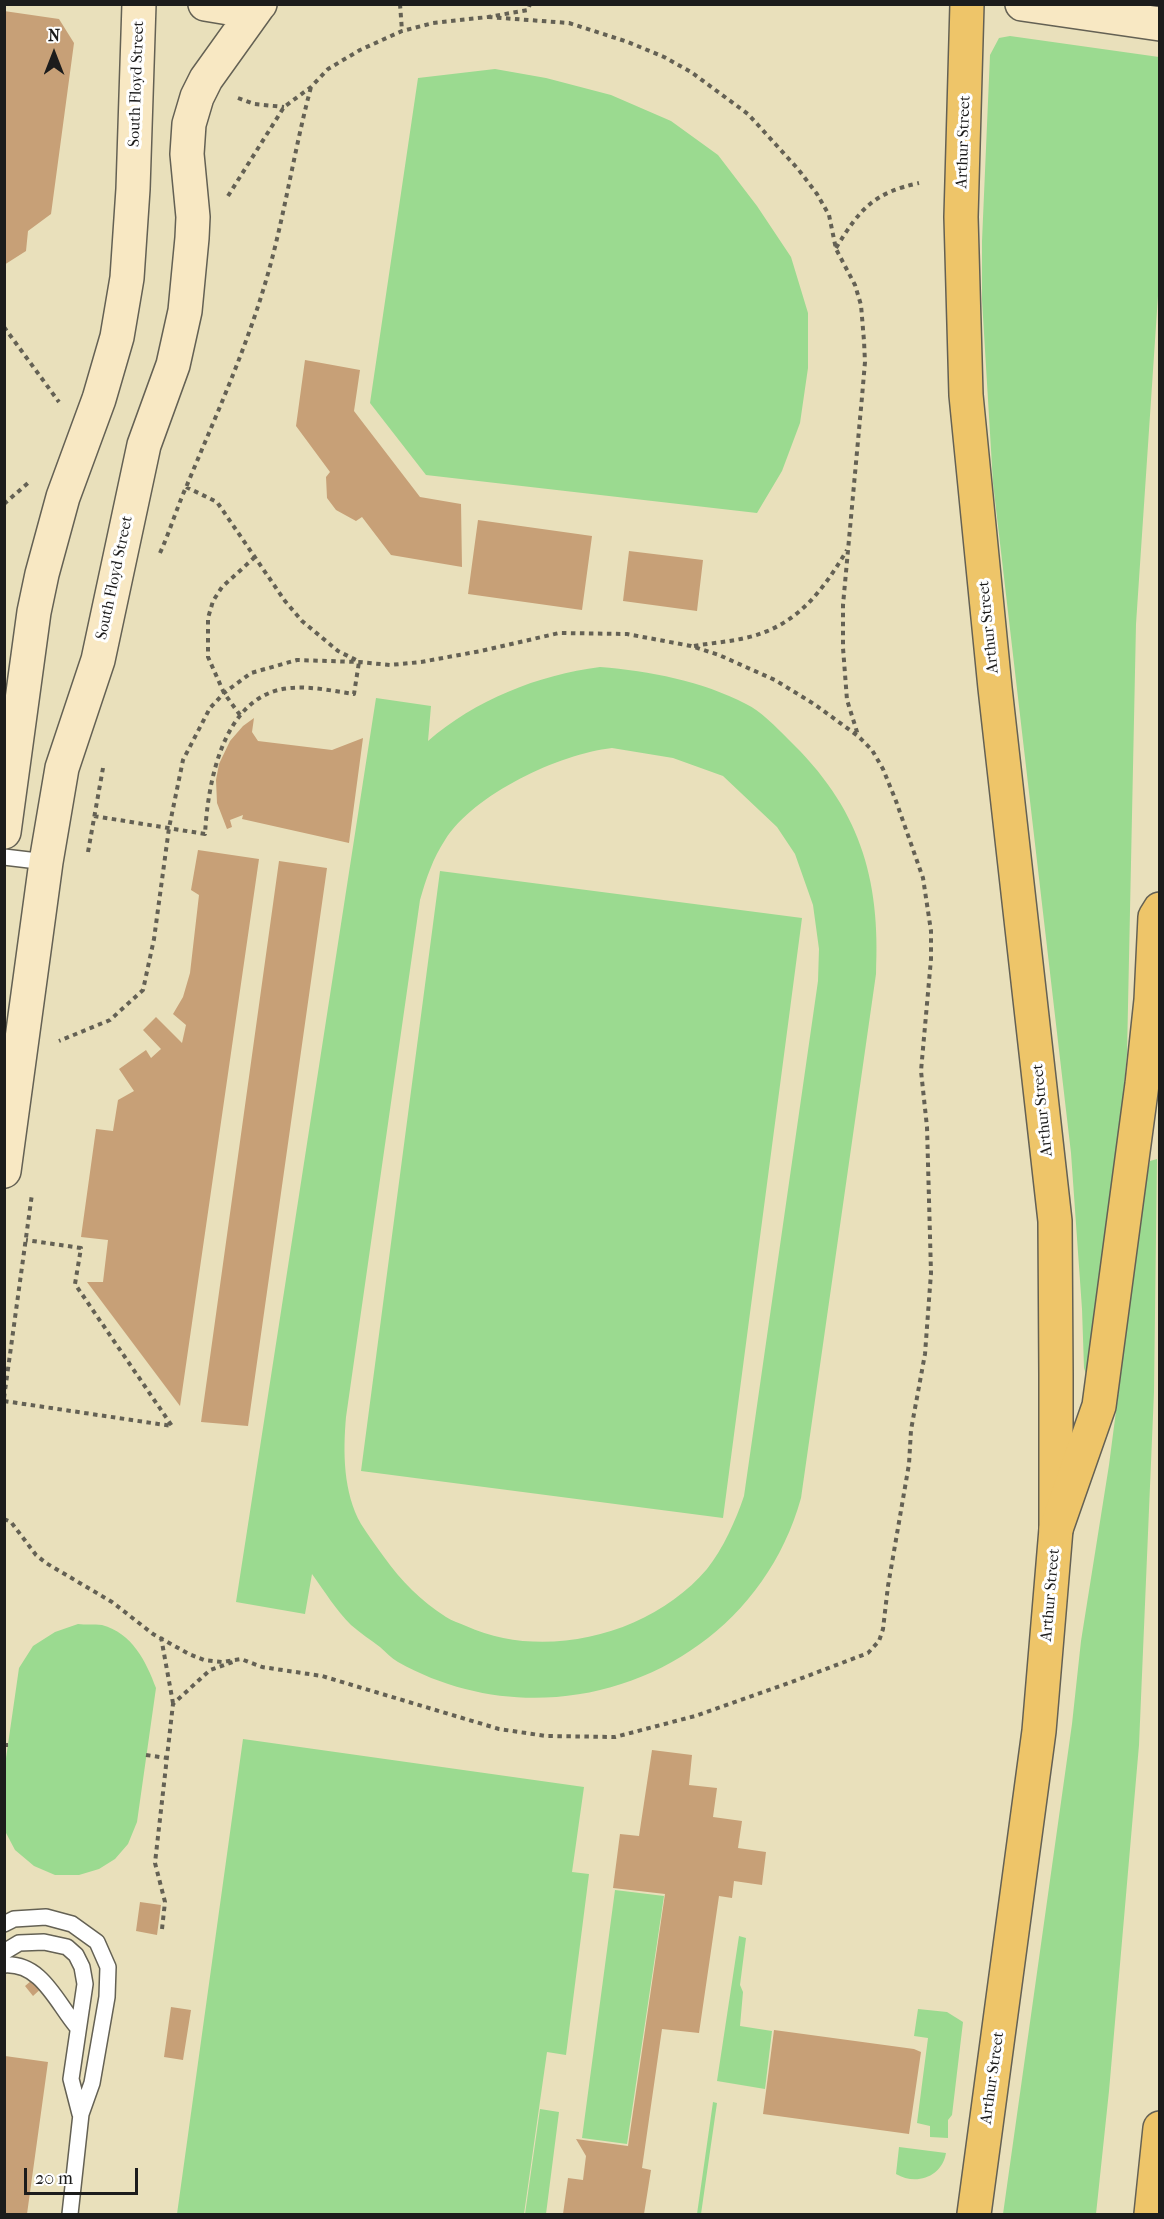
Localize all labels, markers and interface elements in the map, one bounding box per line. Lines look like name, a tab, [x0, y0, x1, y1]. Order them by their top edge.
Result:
street label: South Floyd Street	[125, 21, 149, 147]
north arrow	[24, 24, 84, 84]
text: N	[48, 26, 60, 45]
street label: Arthur Street	[953, 95, 975, 189]
street label: South Floyd Street	[92, 514, 138, 642]
street label: Arthur Street	[975, 580, 1003, 674]
street label: Arthur Street	[1029, 1063, 1057, 1157]
street label: Arthur Street	[1037, 1548, 1065, 1642]
street label: Arthur Street	[977, 2030, 1009, 2126]
scale bar	[27, 2156, 141, 2194]
text: 20 m	[35, 2168, 73, 2189]

